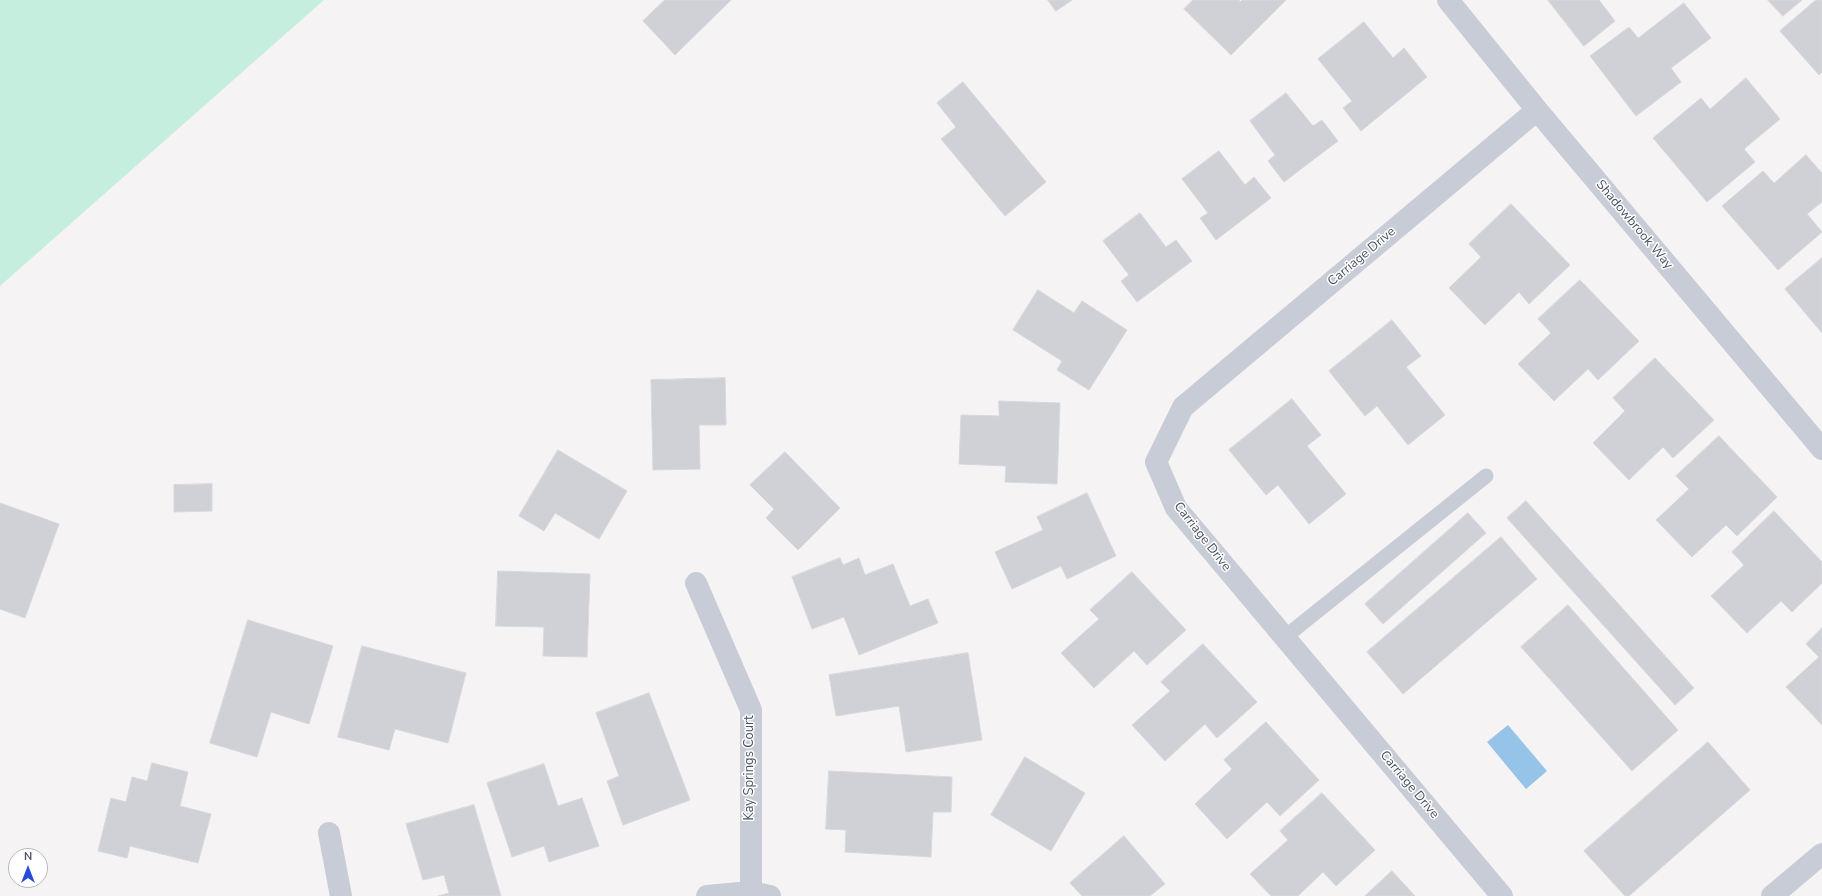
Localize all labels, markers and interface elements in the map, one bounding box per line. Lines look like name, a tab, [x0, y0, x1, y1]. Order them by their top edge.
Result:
street label: Shadowbrook Way	[1592, 177, 1676, 273]
street label: Carriage Drive	[1325, 224, 1399, 290]
street label: Carriage Drive	[1170, 499, 1234, 575]
street label: Kay Springs Court	[742, 715, 758, 821]
street label: Carriage Drive	[1376, 748, 1442, 822]
north arrow	[8, 848, 48, 888]
text: N	[24, 849, 32, 864]

